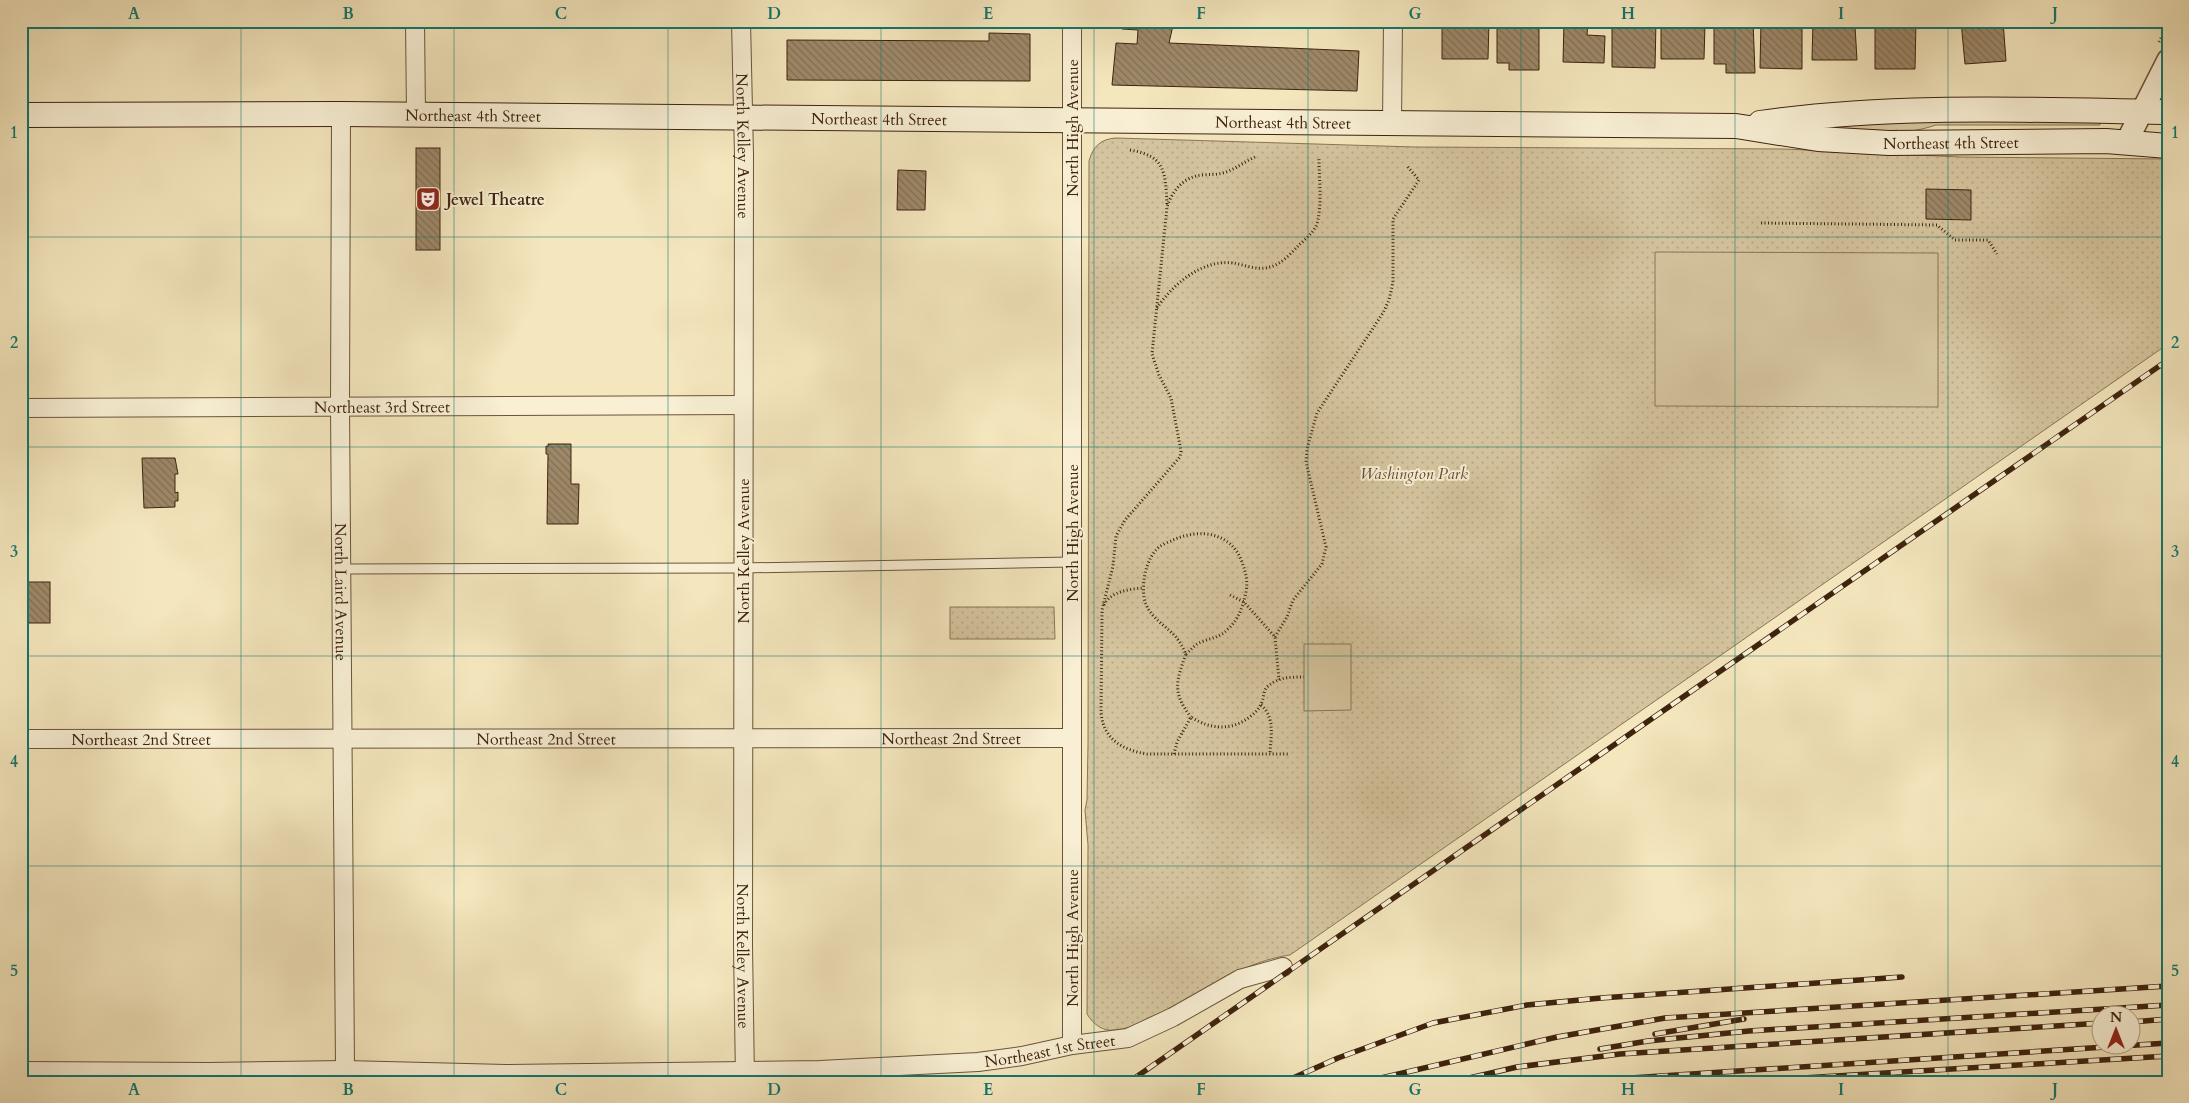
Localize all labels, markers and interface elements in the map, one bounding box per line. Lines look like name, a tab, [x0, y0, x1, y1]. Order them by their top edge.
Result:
text: A	[128, 3, 140, 25]
text: B	[342, 3, 354, 25]
text: C	[555, 3, 567, 25]
text: D	[767, 3, 781, 25]
text: E	[983, 3, 993, 25]
text: F	[1196, 3, 1206, 25]
text: G	[1408, 3, 1422, 25]
text: H	[1621, 3, 1635, 25]
text: I	[1838, 3, 1844, 25]
text: J	[2050, 3, 2058, 25]
street label: North High Avenue	[1062, 59, 1084, 197]
street label: North Kelley Avenue	[730, 73, 754, 219]
street label: Northeast 4th Street	[405, 105, 541, 128]
street label: Northeast 4th Street	[811, 108, 947, 131]
street label: Northeast 4th Street	[1215, 112, 1351, 135]
text: 1	[10, 122, 18, 144]
text: 1	[2171, 122, 2179, 144]
street label: Northeast 4th Street	[1883, 132, 2019, 155]
theatre icon: Jewel Theatre	[415, 186, 441, 212]
place label: Jewel Theatre	[444, 189, 545, 211]
text: 2	[10, 332, 18, 354]
text: 2	[2171, 332, 2179, 354]
street label: Northeast 3rd Street	[314, 396, 450, 419]
park label: Washington Park	[1360, 463, 1468, 485]
street label: North High Avenue	[1062, 464, 1084, 602]
street label: North Kelley Avenue	[733, 478, 755, 624]
street label: North Laird Avenue	[329, 523, 352, 661]
text: 3	[10, 541, 18, 563]
text: 3	[2171, 541, 2179, 563]
street label: Northeast 2nd Street	[476, 728, 616, 751]
street label: Northeast 2nd Street	[881, 728, 1021, 750]
street label: Northeast 2nd Street	[71, 729, 211, 751]
text: 4	[10, 751, 18, 773]
text: 4	[2171, 751, 2179, 773]
street label: North High Avenue	[1062, 869, 1084, 1007]
street label: North Kelley Avenue	[731, 883, 754, 1029]
text: 5	[10, 960, 18, 982]
text: 5	[2171, 960, 2179, 982]
north arrow	[2092, 1006, 2142, 1056]
text: N	[2110, 1008, 2122, 1027]
street label: Northeast 1st Street	[983, 1030, 1116, 1073]
text: A	[128, 1079, 140, 1101]
text: B	[342, 1079, 354, 1101]
text: C	[555, 1079, 567, 1101]
text: D	[767, 1079, 781, 1101]
text: E	[983, 1079, 993, 1101]
text: F	[1196, 1079, 1206, 1101]
text: G	[1408, 1079, 1422, 1101]
text: H	[1621, 1079, 1635, 1101]
text: I	[1838, 1079, 1844, 1101]
text: J	[2050, 1079, 2058, 1101]

